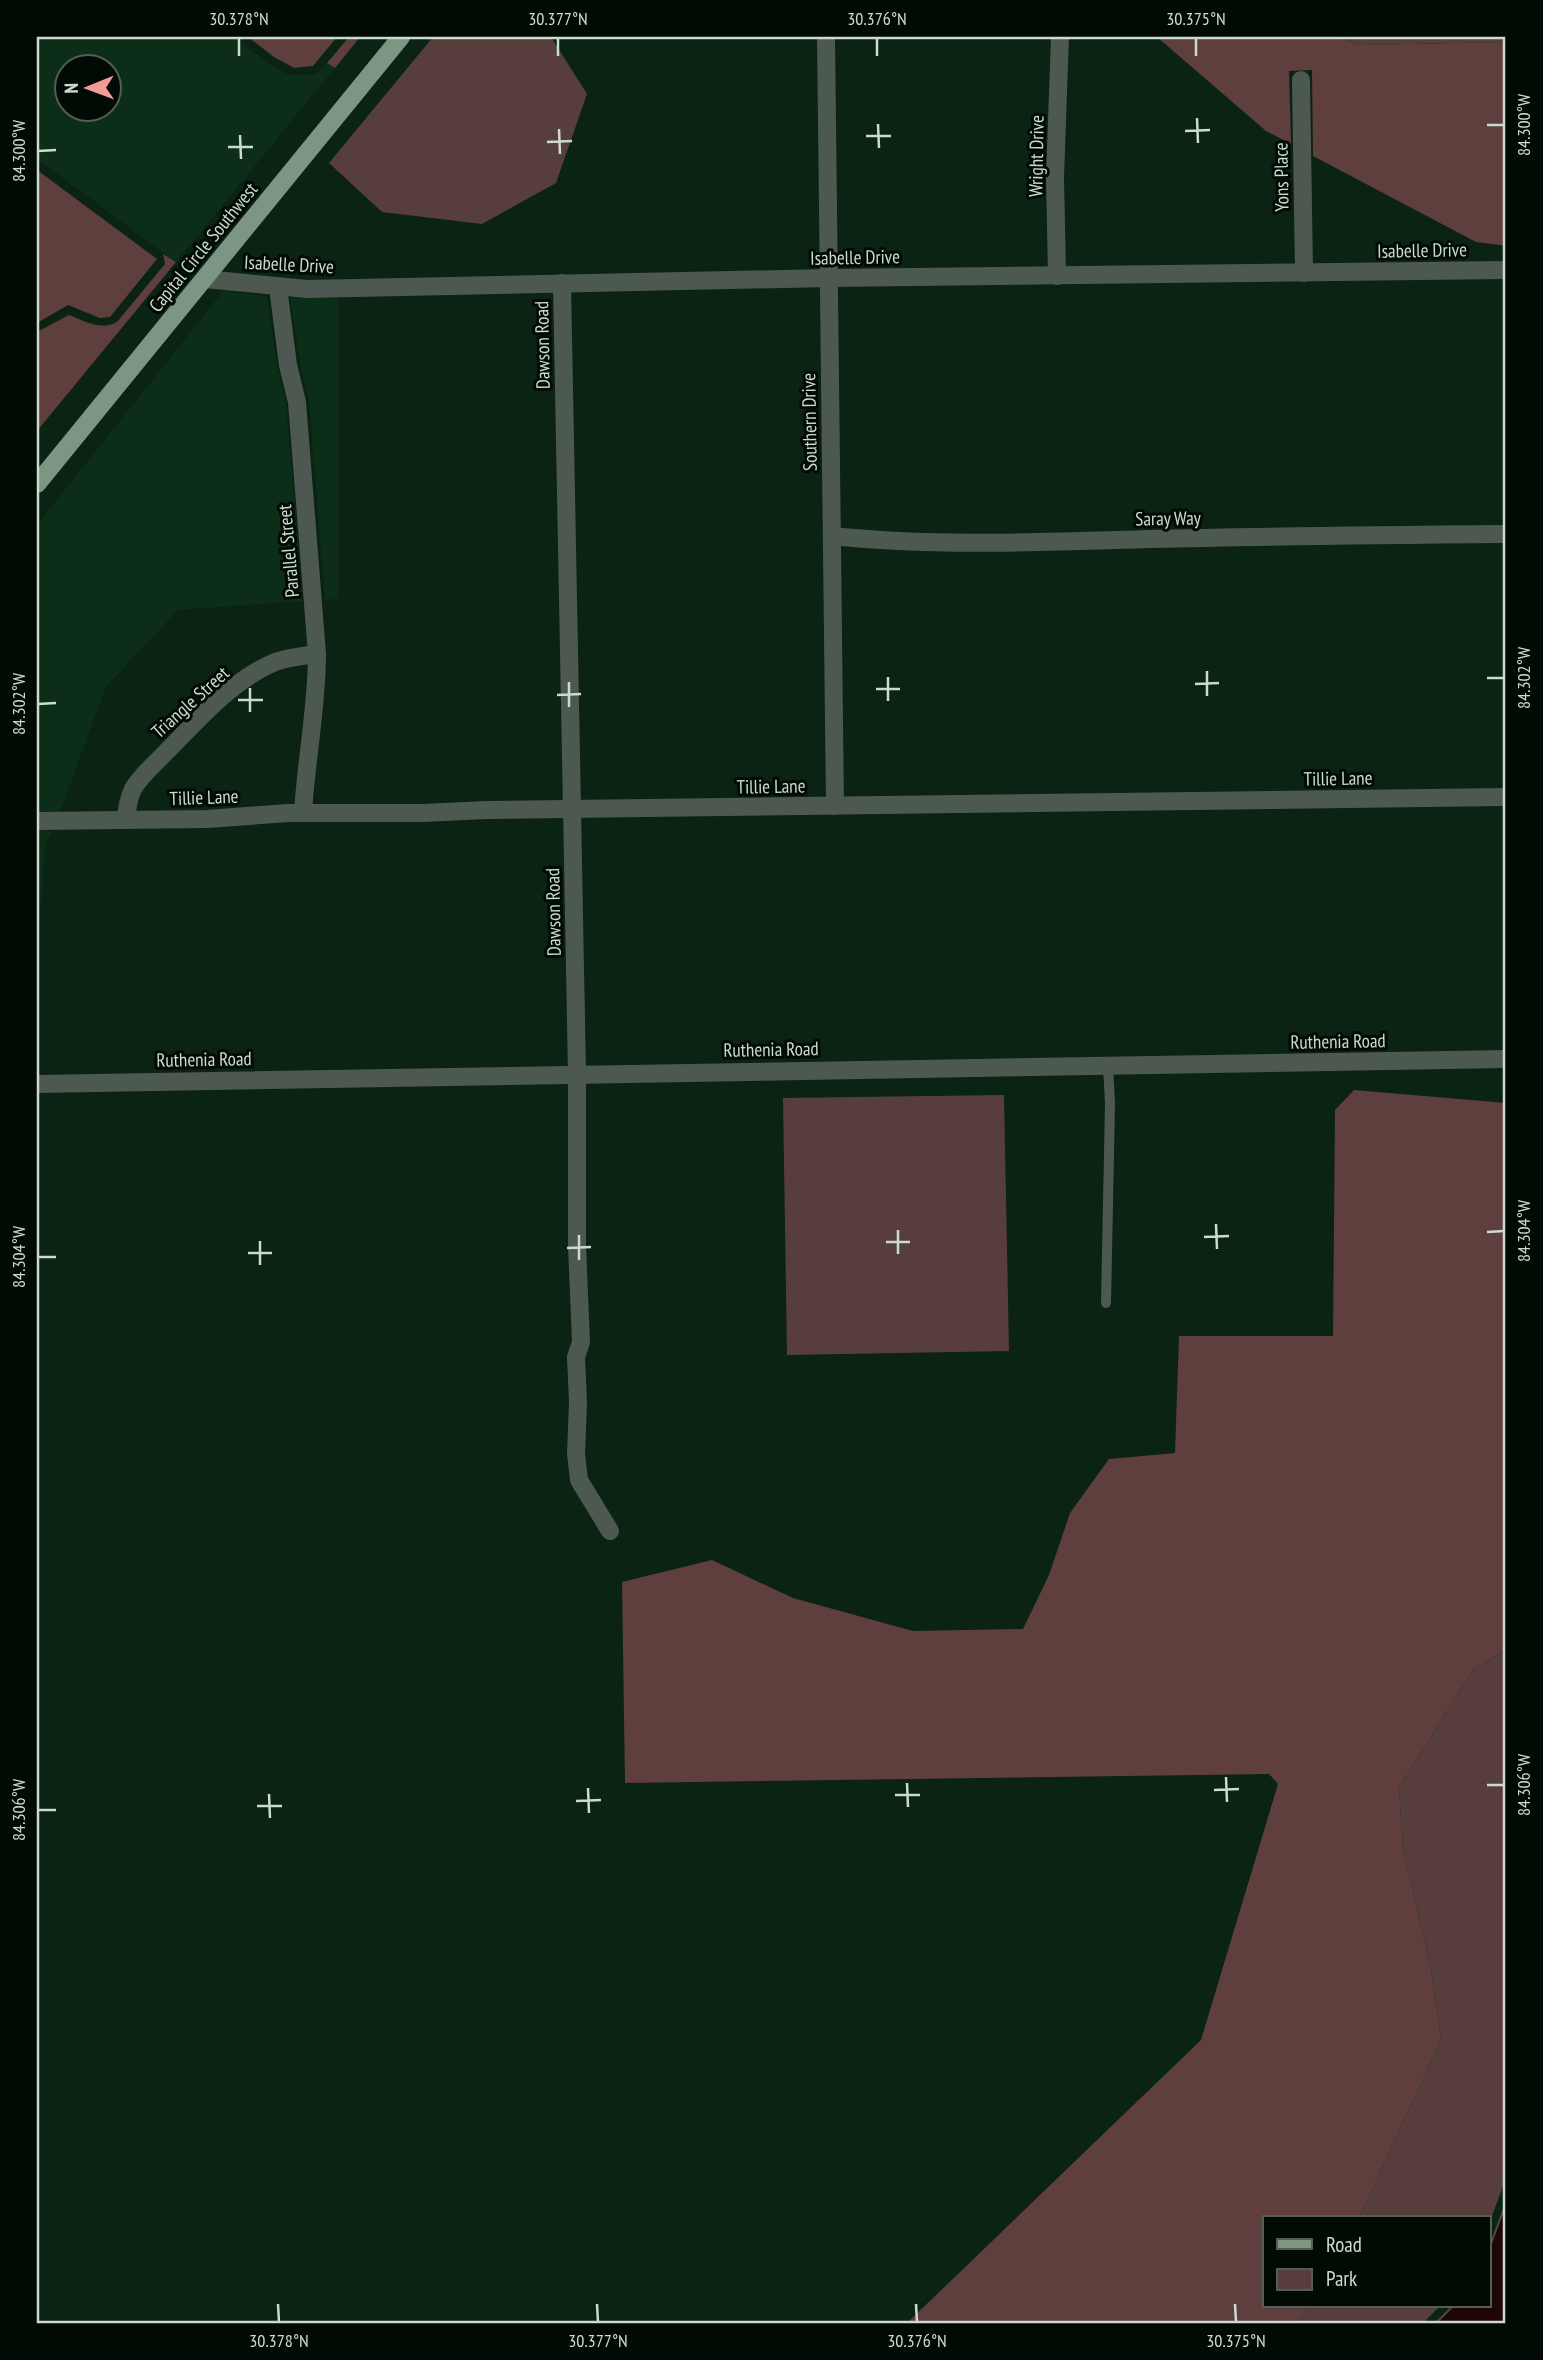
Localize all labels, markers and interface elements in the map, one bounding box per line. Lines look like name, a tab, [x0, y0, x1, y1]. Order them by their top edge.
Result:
text: 30.378°N	[209, 7, 269, 30]
text: 30.377°N	[528, 7, 588, 30]
text: 30.376°N	[847, 7, 907, 30]
text: 30.375°N	[1166, 7, 1226, 30]
north arrow	[52, 52, 122, 122]
text: N	[59, 83, 83, 94]
text: 84.300°W	[1512, 94, 1535, 156]
street label: Wright Drive	[1023, 115, 1049, 197]
text: 84.300°W	[7, 120, 30, 182]
street label: Yons Place	[1268, 142, 1294, 212]
street label: Capital Circle Southwest	[143, 177, 263, 317]
street label: Isabelle Drive	[1377, 237, 1467, 263]
street label: Isabelle Drive	[810, 244, 900, 270]
street label: Isabelle Drive	[244, 250, 335, 278]
street label: Dawson Road	[529, 301, 555, 389]
street label: Southern Drive	[796, 373, 822, 471]
street label: Parallel Street	[272, 503, 304, 598]
street label: Saray Way	[1135, 505, 1202, 531]
text: 84.302°W	[1512, 647, 1535, 709]
street label: Triangle Street	[146, 660, 234, 743]
text: 84.302°W	[7, 673, 30, 735]
street label: Tillie Lane	[1303, 765, 1373, 791]
street label: Tillie Lane	[736, 773, 806, 799]
street label: Tillie Lane	[169, 784, 239, 810]
street label: Dawson Road	[540, 868, 566, 956]
street label: Ruthenia Road	[1290, 1028, 1386, 1054]
street label: Ruthenia Road	[723, 1036, 819, 1062]
street label: Ruthenia Road	[156, 1046, 252, 1072]
text: 84.304°W	[1512, 1200, 1535, 1262]
text: 84.304°W	[7, 1226, 30, 1288]
text: 84.306°W	[1512, 1754, 1535, 1816]
text: 84.306°W	[7, 1779, 30, 1841]
legend	[1263, 2216, 1490, 2308]
text: Road	[1326, 2231, 1362, 2258]
text: Park	[1326, 2265, 1357, 2292]
text: 30.378°N	[249, 2329, 309, 2352]
text: 30.377°N	[568, 2329, 628, 2352]
text: 30.376°N	[887, 2329, 947, 2352]
text: 30.375°N	[1206, 2329, 1266, 2352]

